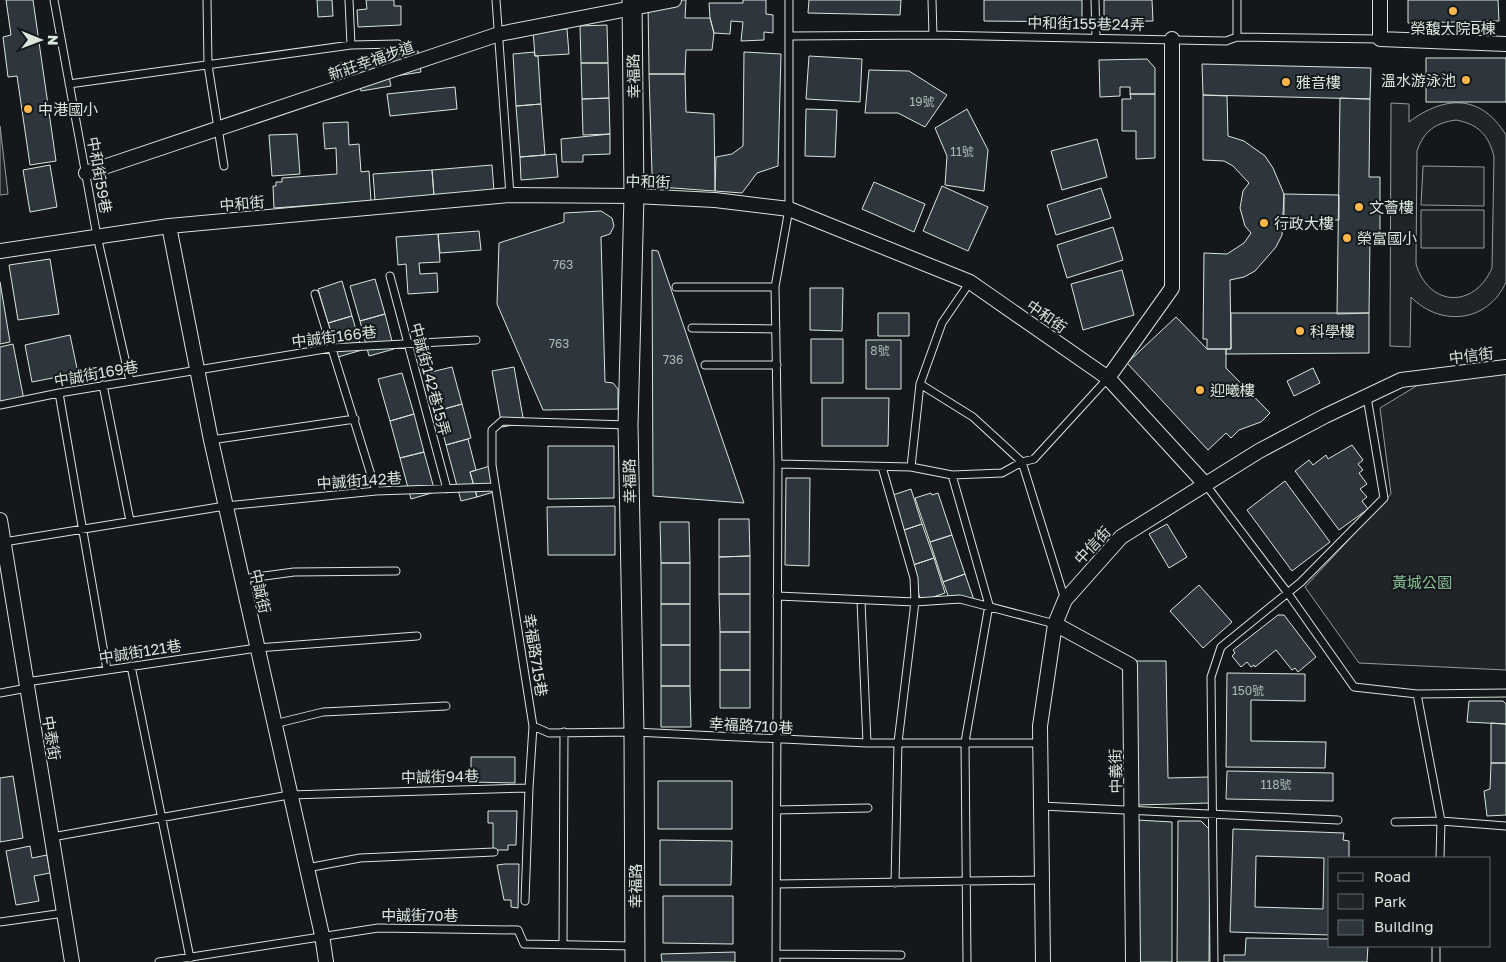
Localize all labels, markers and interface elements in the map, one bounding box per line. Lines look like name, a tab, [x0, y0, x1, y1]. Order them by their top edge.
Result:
marker: 榮馥大院B棟	[1447, 5, 1459, 17]
street label: 中和街155巷24弄	[1027, 13, 1145, 33]
north arrow	[15, 15, 65, 65]
place label: 榮馥大院B棟	[1410, 19, 1496, 37]
text: N	[45, 35, 62, 46]
street label: 新莊幸福步道	[326, 37, 416, 83]
street label: 幸福路	[624, 53, 642, 99]
place label: 溫水游泳池	[1381, 71, 1456, 89]
place label: 雅音樓	[1296, 73, 1341, 91]
marker: 溫水游泳池	[1460, 74, 1472, 86]
marker: 雅音樓	[1280, 76, 1292, 88]
house number: 19號	[909, 94, 935, 109]
place label: 中港國小	[38, 100, 98, 118]
marker: 中港國小	[22, 103, 34, 115]
street label: 中和街59巷	[84, 135, 116, 215]
house number: 11號	[950, 144, 974, 159]
street label: 中和街	[625, 171, 671, 191]
street label: 中和街	[219, 192, 265, 214]
place label: 文薈樓	[1369, 198, 1414, 216]
marker: 文薈樓	[1353, 201, 1365, 213]
place label: 行政大樓	[1274, 214, 1334, 232]
marker: 行政大樓	[1258, 217, 1270, 229]
place label: 榮富國小	[1357, 229, 1417, 247]
marker: 榮富國小	[1341, 232, 1353, 244]
house number: 763	[553, 257, 573, 272]
street label: 中和街	[1023, 296, 1071, 336]
street label: 中誠街142巷15弄	[407, 321, 455, 437]
street label: 中誠街166巷	[291, 322, 377, 350]
place label: 科學樓	[1310, 322, 1355, 340]
marker: 科學樓	[1294, 325, 1306, 337]
house number: 763	[549, 336, 569, 351]
house number: 8號	[870, 343, 890, 358]
street label: 中信街	[1448, 343, 1494, 367]
house number: 736	[663, 352, 683, 367]
street label: 中誠街169巷	[52, 357, 140, 389]
place label: 迎曦樓	[1210, 381, 1255, 399]
marker: 迎曦樓	[1194, 384, 1206, 396]
street label: 幸福路	[620, 458, 638, 504]
street label: 中誠街142巷	[316, 468, 402, 492]
street label: 中信街	[1070, 522, 1114, 568]
street label: 中誠街	[247, 567, 275, 615]
park label: 黃城公園	[1392, 573, 1452, 591]
street label: 幸福路715巷	[521, 612, 551, 698]
street label: 中誠街121巷	[97, 636, 183, 666]
house number: 150號	[1232, 683, 1264, 698]
street label: 中泰街	[40, 714, 64, 762]
street label: 幸福路710巷	[708, 714, 794, 736]
street label: 中義街	[1106, 748, 1124, 794]
street label: 中誠街94巷	[401, 766, 479, 786]
house number: 118號	[1261, 777, 1291, 792]
legend	[1328, 857, 1491, 947]
street label: 幸福路	[626, 863, 644, 909]
text: Road	[1374, 867, 1411, 885]
text: Park	[1374, 892, 1407, 910]
street label: 中誠街70巷	[381, 906, 459, 924]
text: Building	[1374, 917, 1434, 935]

